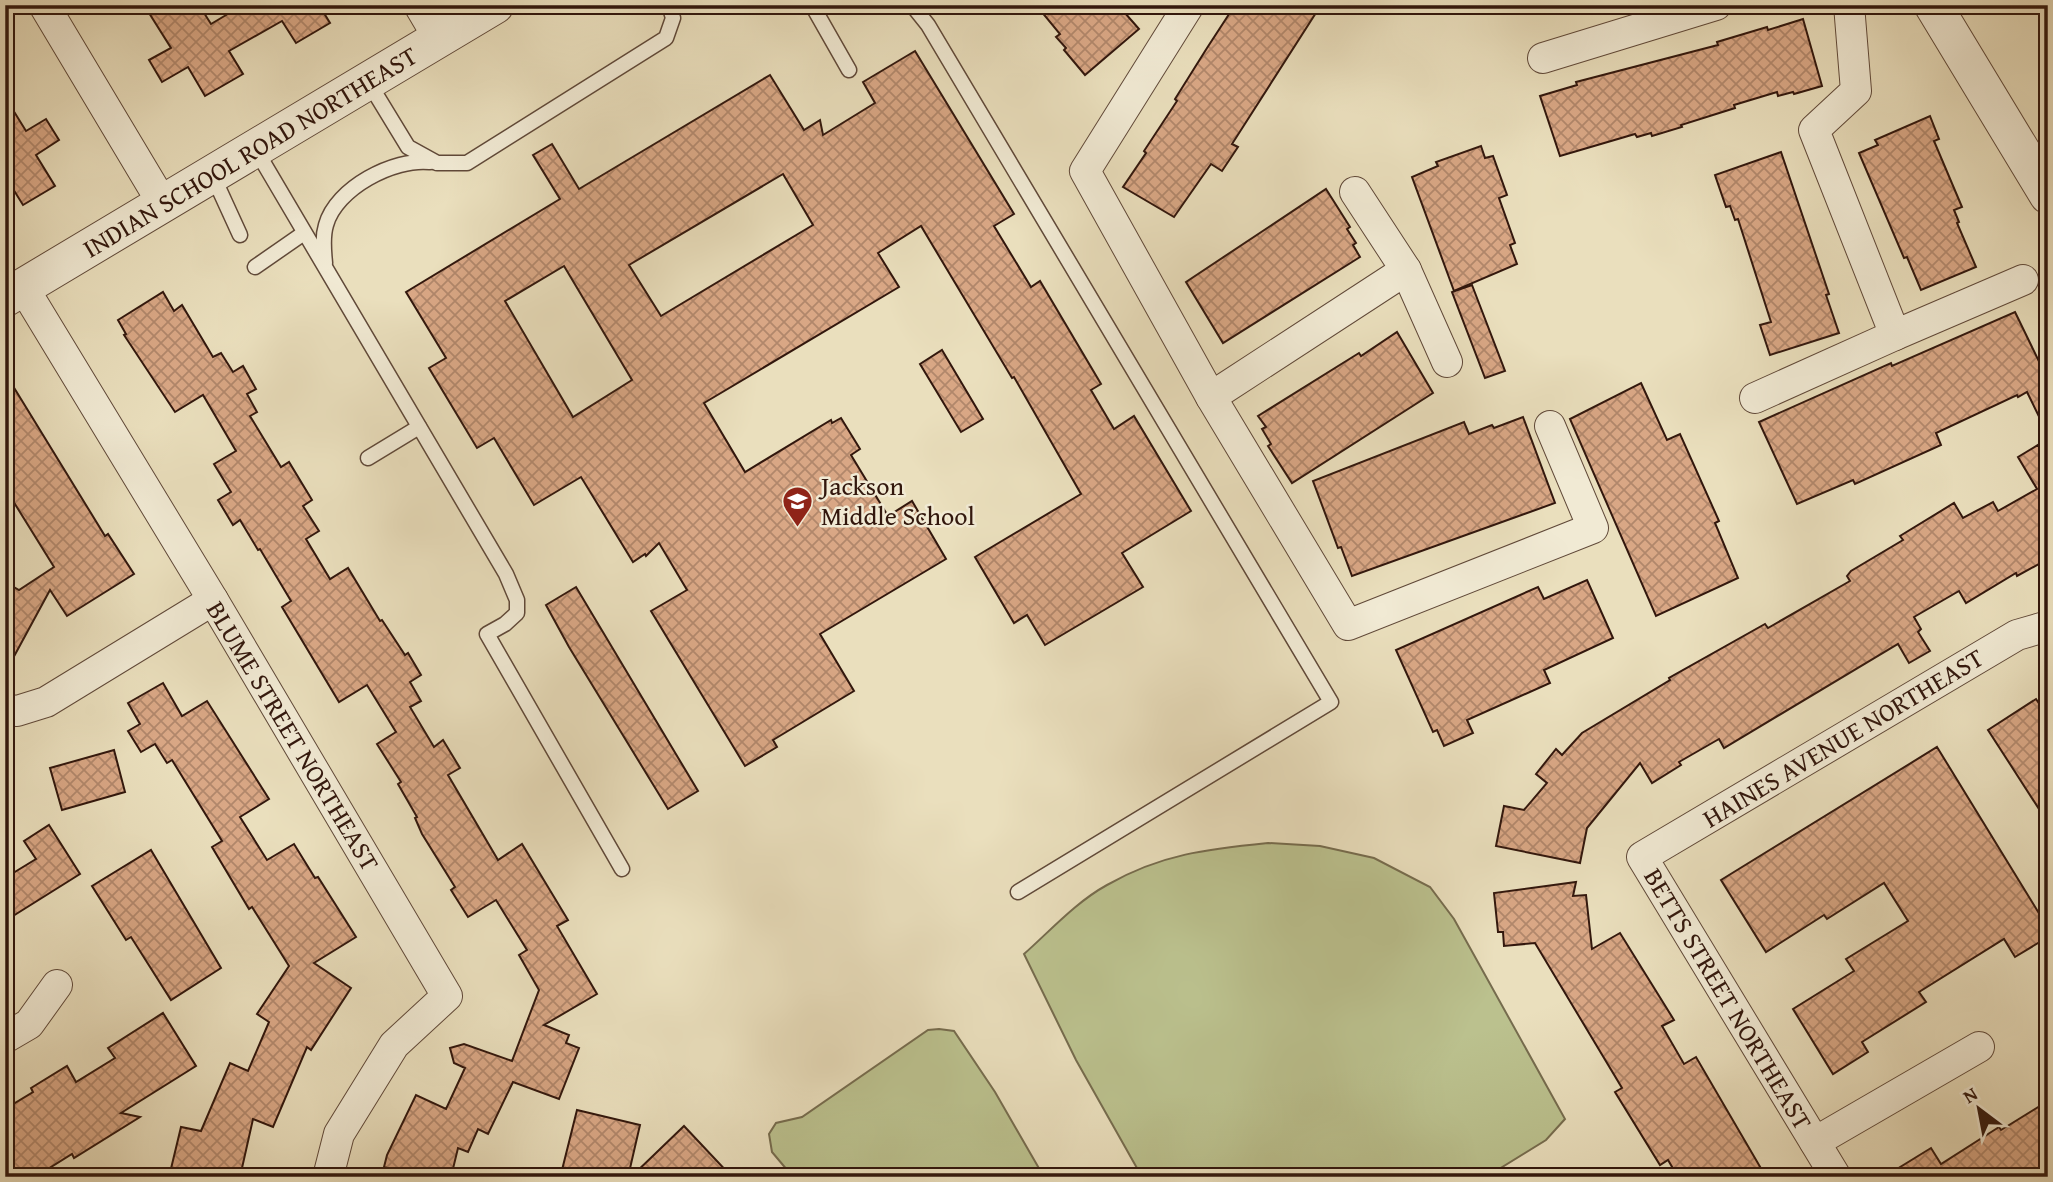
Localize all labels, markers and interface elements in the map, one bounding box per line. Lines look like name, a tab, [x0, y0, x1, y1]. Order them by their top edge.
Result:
street label: INDIAN SCHOOL ROAD NORTHEAST	[75, 36, 425, 267]
place label: Jackson Middle School	[818, 466, 975, 535]
school or university icon: Jackson Middle School	[781, 484, 815, 528]
street label: BLUME STREET NORTHEAST	[197, 593, 390, 879]
street label: HAINES AVENUE NORTHEAST	[1695, 638, 1991, 837]
street label: BETTS STREET NORTHEAST	[1635, 860, 1823, 1138]
north arrow	[1944, 1074, 2014, 1144]
text: N	[1957, 1079, 1983, 1110]

